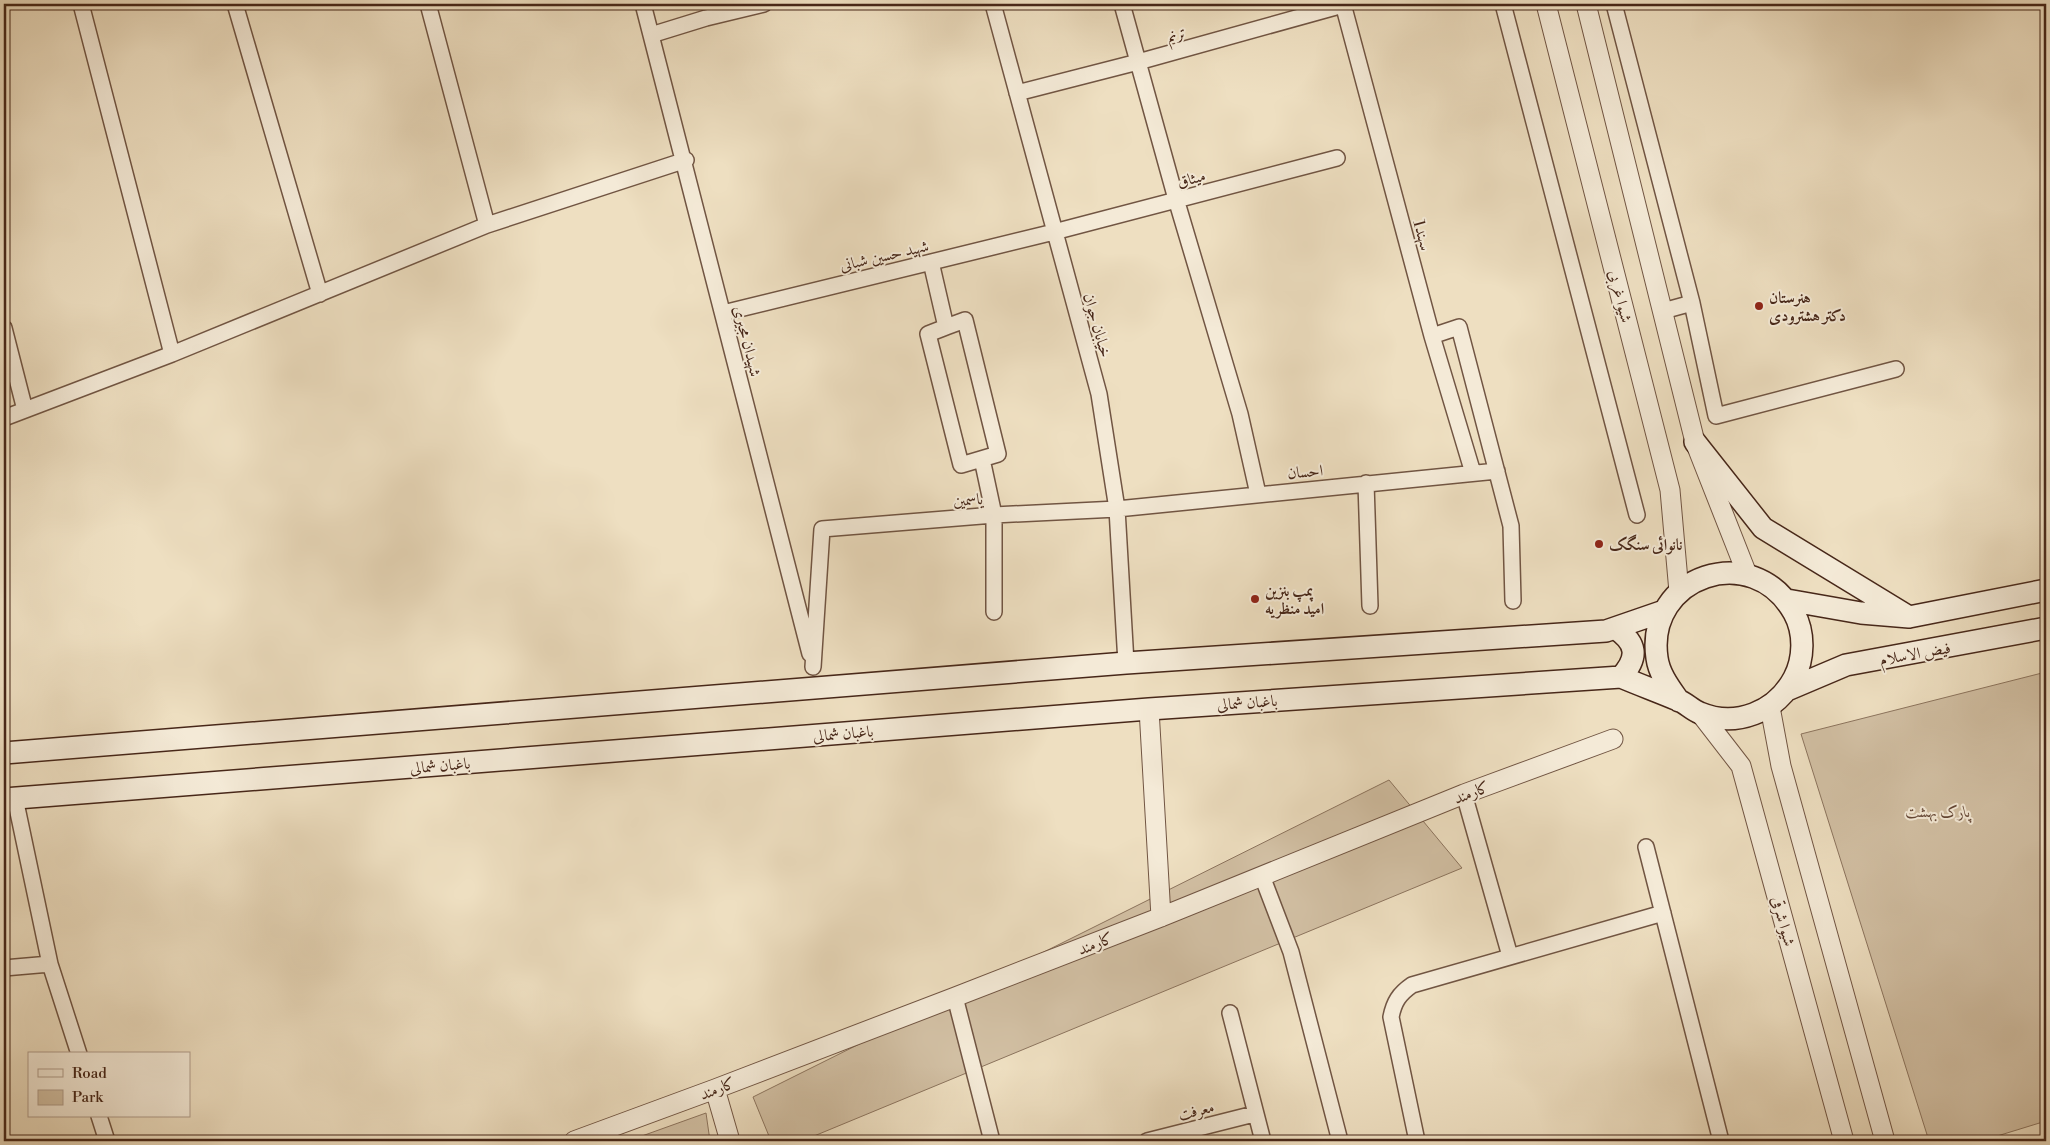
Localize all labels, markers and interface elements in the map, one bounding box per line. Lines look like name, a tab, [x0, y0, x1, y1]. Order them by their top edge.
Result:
street label: ترنم	[1164, 23, 1189, 51]
street label: میثاق	[1175, 166, 1208, 192]
street label: 1سهند	[1408, 218, 1436, 253]
street label: شهید حسین شبانی	[838, 236, 931, 276]
street label: شیوا غربی	[1603, 268, 1636, 325]
place label: هنرستان دکتر هشترودی	[1769, 288, 1846, 326]
street label: خیابان جوان	[1078, 291, 1116, 360]
marker: هنرستان دکتر هشترودی	[1753, 300, 1765, 312]
street label: شهیدان مجیری	[729, 304, 765, 379]
street label: احسان	[1286, 460, 1324, 484]
street label: یاسمین	[952, 489, 985, 511]
place label: نانوائی سنگک	[1609, 534, 1683, 555]
marker: نانوائی سنگک	[1593, 538, 1605, 550]
place label: پمپ بنزین امید منظریه	[1265, 581, 1324, 619]
marker: پمپ بنزین امید منظریه	[1249, 593, 1261, 605]
street label: فیض الاسلام	[1878, 638, 1953, 674]
street label: باغبان شمالی	[1216, 691, 1278, 715]
street label: باغبان شمالی	[812, 721, 874, 747]
street label: باغبان شمالی	[409, 753, 471, 779]
street label: کارمند	[1451, 777, 1492, 809]
park label: پارک بهشت	[1906, 802, 1972, 823]
street label: شیوا شرقی	[1767, 894, 1799, 949]
street label: کارمند	[1075, 928, 1116, 960]
legend	[28, 1052, 190, 1118]
text: Road	[72, 1064, 107, 1083]
street label: کارمند	[697, 1073, 738, 1105]
text: Park	[72, 1088, 104, 1107]
street label: معرفت	[1176, 1097, 1216, 1125]

